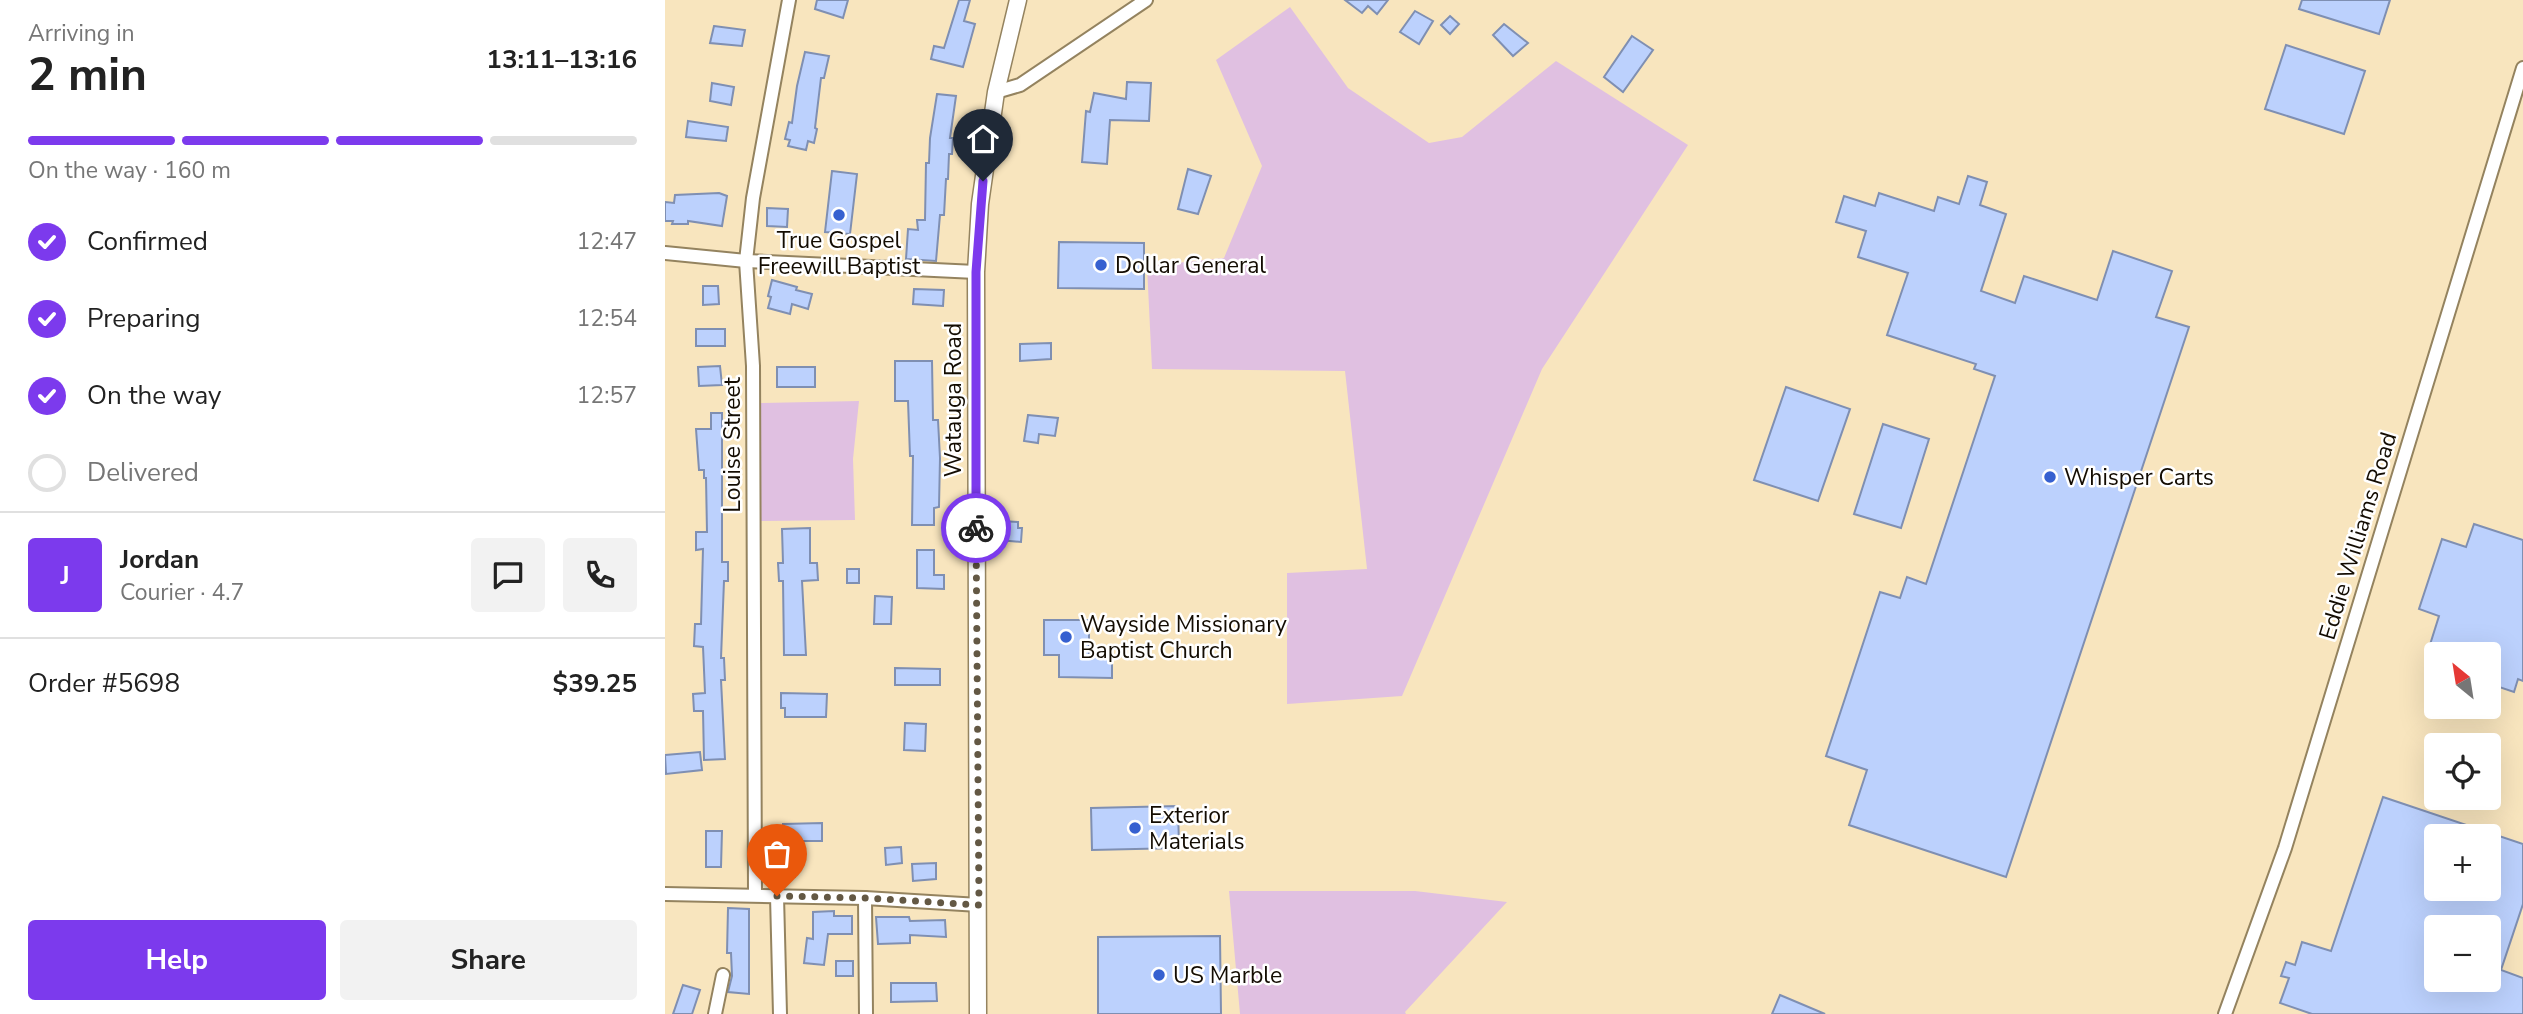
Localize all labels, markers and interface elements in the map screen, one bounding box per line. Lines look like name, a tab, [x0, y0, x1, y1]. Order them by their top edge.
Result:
text: Arriving in	[28, 18, 135, 49]
text: 13:11–13:16	[486, 42, 637, 77]
text: 2 min	[28, 43, 147, 106]
pin	[953, 109, 1013, 181]
icon: home	[964, 120, 1002, 158]
text: On the way · 160 m	[28, 155, 231, 186]
marker: True Gospel Freewill Baptist	[831, 207, 847, 223]
icon: check	[28, 223, 66, 261]
text: Confirmed	[87, 224, 208, 259]
place label: True Gospel Freewill Baptist	[758, 225, 921, 282]
text: 12:47	[577, 226, 637, 257]
place label: Dollar General	[1115, 250, 1266, 281]
marker: Dollar General	[1093, 257, 1109, 273]
icon: check	[28, 300, 66, 338]
text: Preparing	[87, 301, 200, 336]
text: 12:54	[577, 303, 637, 334]
street label: Watauga Road	[938, 323, 969, 477]
street label: Louise Street	[717, 376, 748, 513]
icon: check	[28, 377, 66, 415]
text: On the way	[87, 378, 221, 413]
text: 12:57	[577, 380, 637, 411]
street label: Eddie Williams Road	[2312, 428, 2404, 644]
text: Delivered	[87, 455, 199, 490]
place label: Whisper Carts	[2064, 462, 2214, 493]
marker: Whisper Carts	[2042, 469, 2058, 485]
courier	[941, 493, 1011, 563]
icon: bike	[957, 509, 995, 547]
button: chat	[471, 538, 545, 612]
button: phone	[563, 538, 637, 612]
text: Jordan	[120, 542, 199, 577]
text: J	[60, 558, 70, 593]
text: Courier · 4.7	[120, 577, 244, 608]
place label: Wayside Missionary Baptist Church	[1080, 609, 1287, 666]
marker: Wayside Missionary Baptist Church	[1058, 629, 1074, 645]
north arrow	[2424, 642, 2501, 719]
map controls	[2424, 642, 2501, 992]
text: Order #5698	[28, 666, 180, 701]
text: $39.25	[553, 666, 637, 701]
button: locate	[2424, 733, 2501, 810]
place label: Exterior Materials	[1149, 800, 1245, 857]
marker: Exterior Materials	[1127, 820, 1143, 836]
pin	[747, 824, 807, 896]
button: +	[2424, 824, 2501, 901]
icon: bag	[758, 835, 796, 873]
button: −	[2424, 915, 2501, 992]
button: Help	[28, 920, 326, 1000]
button: Share	[340, 920, 637, 1000]
place label: US Marble	[1173, 960, 1282, 991]
marker: US Marble	[1151, 967, 1167, 983]

